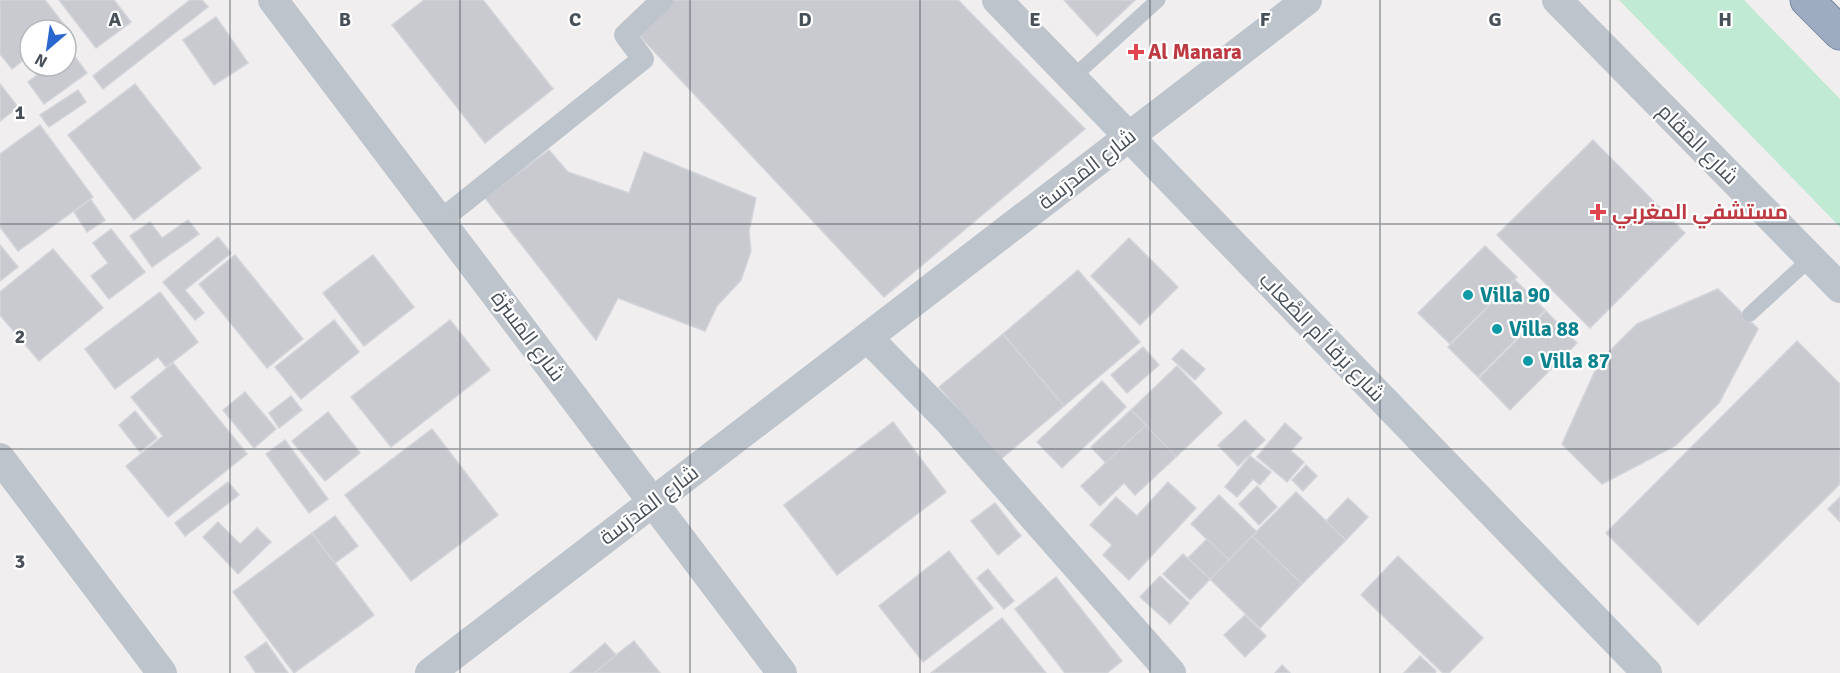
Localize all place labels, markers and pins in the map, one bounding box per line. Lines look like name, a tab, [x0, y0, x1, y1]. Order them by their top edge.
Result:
place label: Al Manara	[1148, 39, 1242, 65]
marker: Al Manara	[1129, 45, 1143, 59]
place label: مستشفي المغربي	[1612, 199, 1788, 229]
marker: مستشفي المغربي	[1589, 203, 1607, 221]
place label: Villa 90	[1480, 282, 1550, 308]
marker: Villa 90	[1461, 288, 1475, 302]
place label: Villa 88	[1509, 316, 1579, 342]
marker: Villa 88	[1490, 322, 1504, 336]
place label: Villa 87	[1540, 348, 1610, 374]
marker: Villa 87	[1521, 354, 1535, 368]

